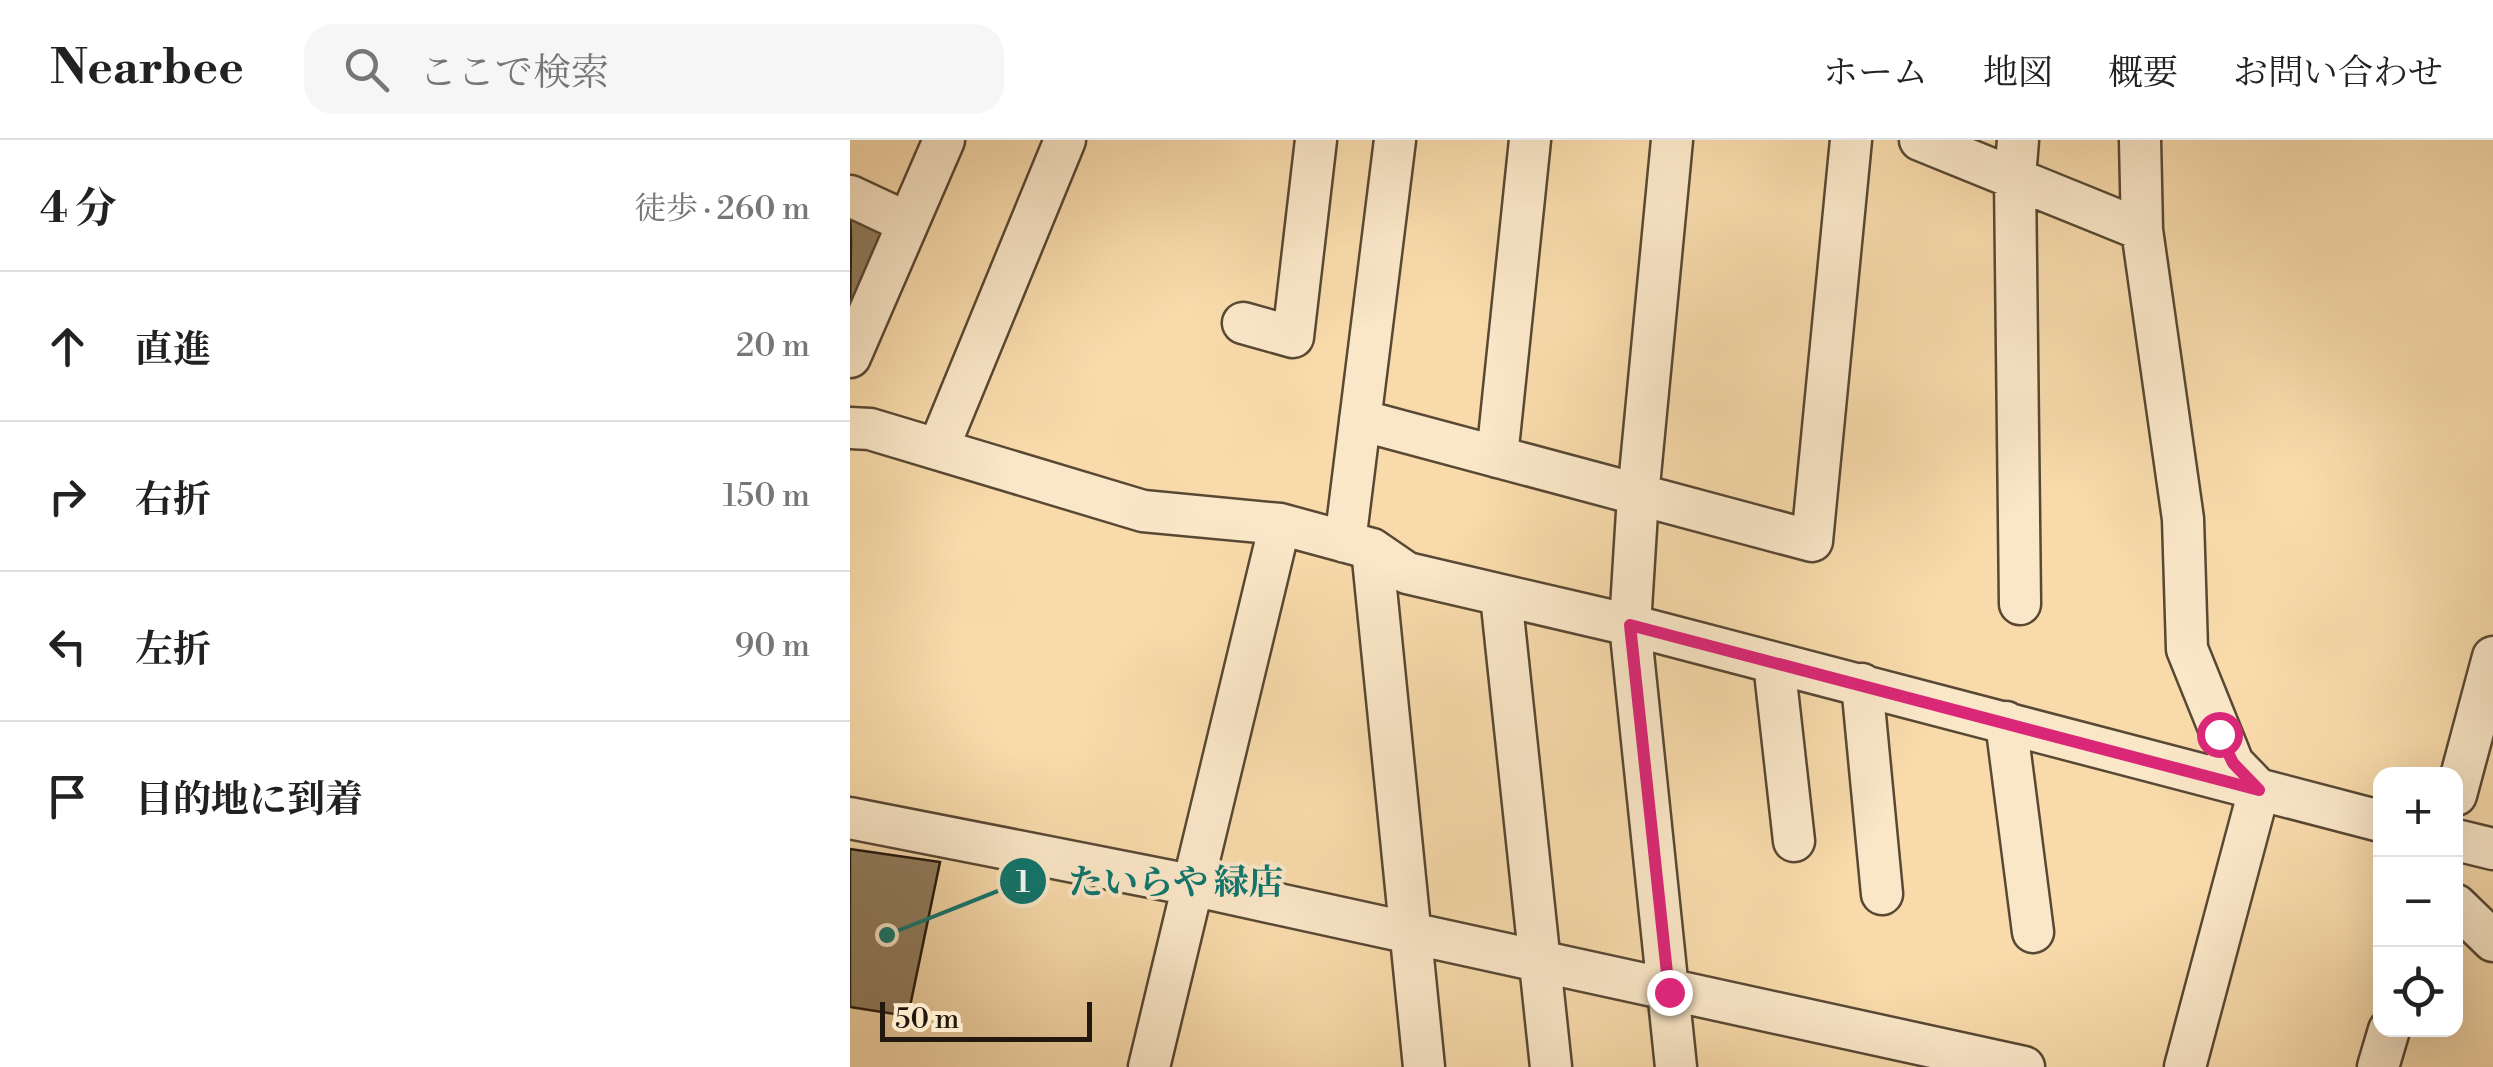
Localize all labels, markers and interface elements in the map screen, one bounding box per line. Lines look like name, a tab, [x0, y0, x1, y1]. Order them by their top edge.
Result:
search box	[304, 24, 1004, 114]
text: Nearbee	[50, 39, 244, 99]
icon: search	[339, 42, 394, 97]
text: ここで検索	[419, 50, 609, 97]
text: ホーム	[1823, 52, 1928, 95]
text: 地図	[1983, 52, 2053, 95]
text: 概要	[2108, 52, 2178, 95]
text: お問い合わせ	[2233, 52, 2443, 95]
text: 4 分	[40, 183, 117, 236]
text: 徒歩 · 260 m	[634, 189, 810, 229]
icon: ahead	[40, 319, 95, 374]
text: 20 m	[736, 326, 810, 366]
text: 直進	[135, 327, 211, 374]
icon: right	[40, 469, 95, 524]
text: 150 m	[723, 476, 810, 516]
text: 右折	[135, 477, 211, 524]
icon: left	[40, 619, 95, 674]
text: 90 m	[735, 626, 810, 666]
text: 左折	[135, 627, 211, 674]
route start	[2197, 712, 2243, 758]
map controls	[2373, 767, 2463, 1037]
button: +	[2373, 767, 2463, 857]
icon: arrive	[40, 769, 95, 824]
text: 目的地に到着	[135, 777, 363, 824]
callout: たいらや 緑店	[998, 849, 1303, 914]
button: −	[2373, 857, 2463, 947]
text: たいらや 緑店	[1068, 862, 1284, 905]
text: 1	[1016, 864, 1031, 902]
button: locate	[2373, 947, 2463, 1037]
route end	[1647, 970, 1693, 1016]
scale bar	[880, 997, 1092, 1042]
text: 50 m	[895, 1002, 959, 1037]

